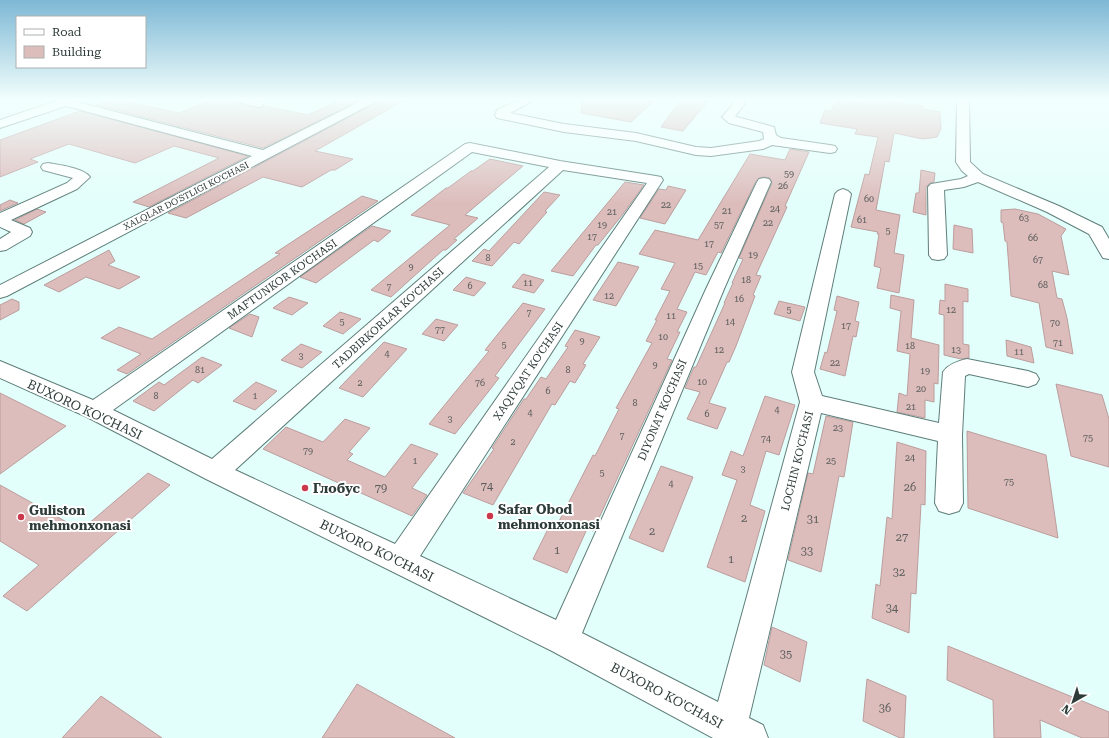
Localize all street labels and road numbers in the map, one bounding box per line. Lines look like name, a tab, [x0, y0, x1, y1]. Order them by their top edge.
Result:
street label: XALQLAR DO'STLIGI KO'CHASI	[122, 160, 250, 232]
street label: MAFTUNKOR KO'CHASI	[225, 237, 339, 322]
street label: TADBIRKORLAR KO'CHASI	[330, 265, 447, 372]
street label: XAQIYQAT KO'CHASI	[491, 320, 566, 423]
street label: DIYONAT KO'CHASI	[635, 358, 690, 463]
street label: BUXORO KO'CHASI	[25, 376, 145, 443]
street label: LOCHIN KO'CHASI	[779, 410, 816, 512]
street label: BUXORO KO'CHASI	[317, 516, 436, 585]
street label: BUXORO KO'CHASI	[608, 660, 725, 731]

